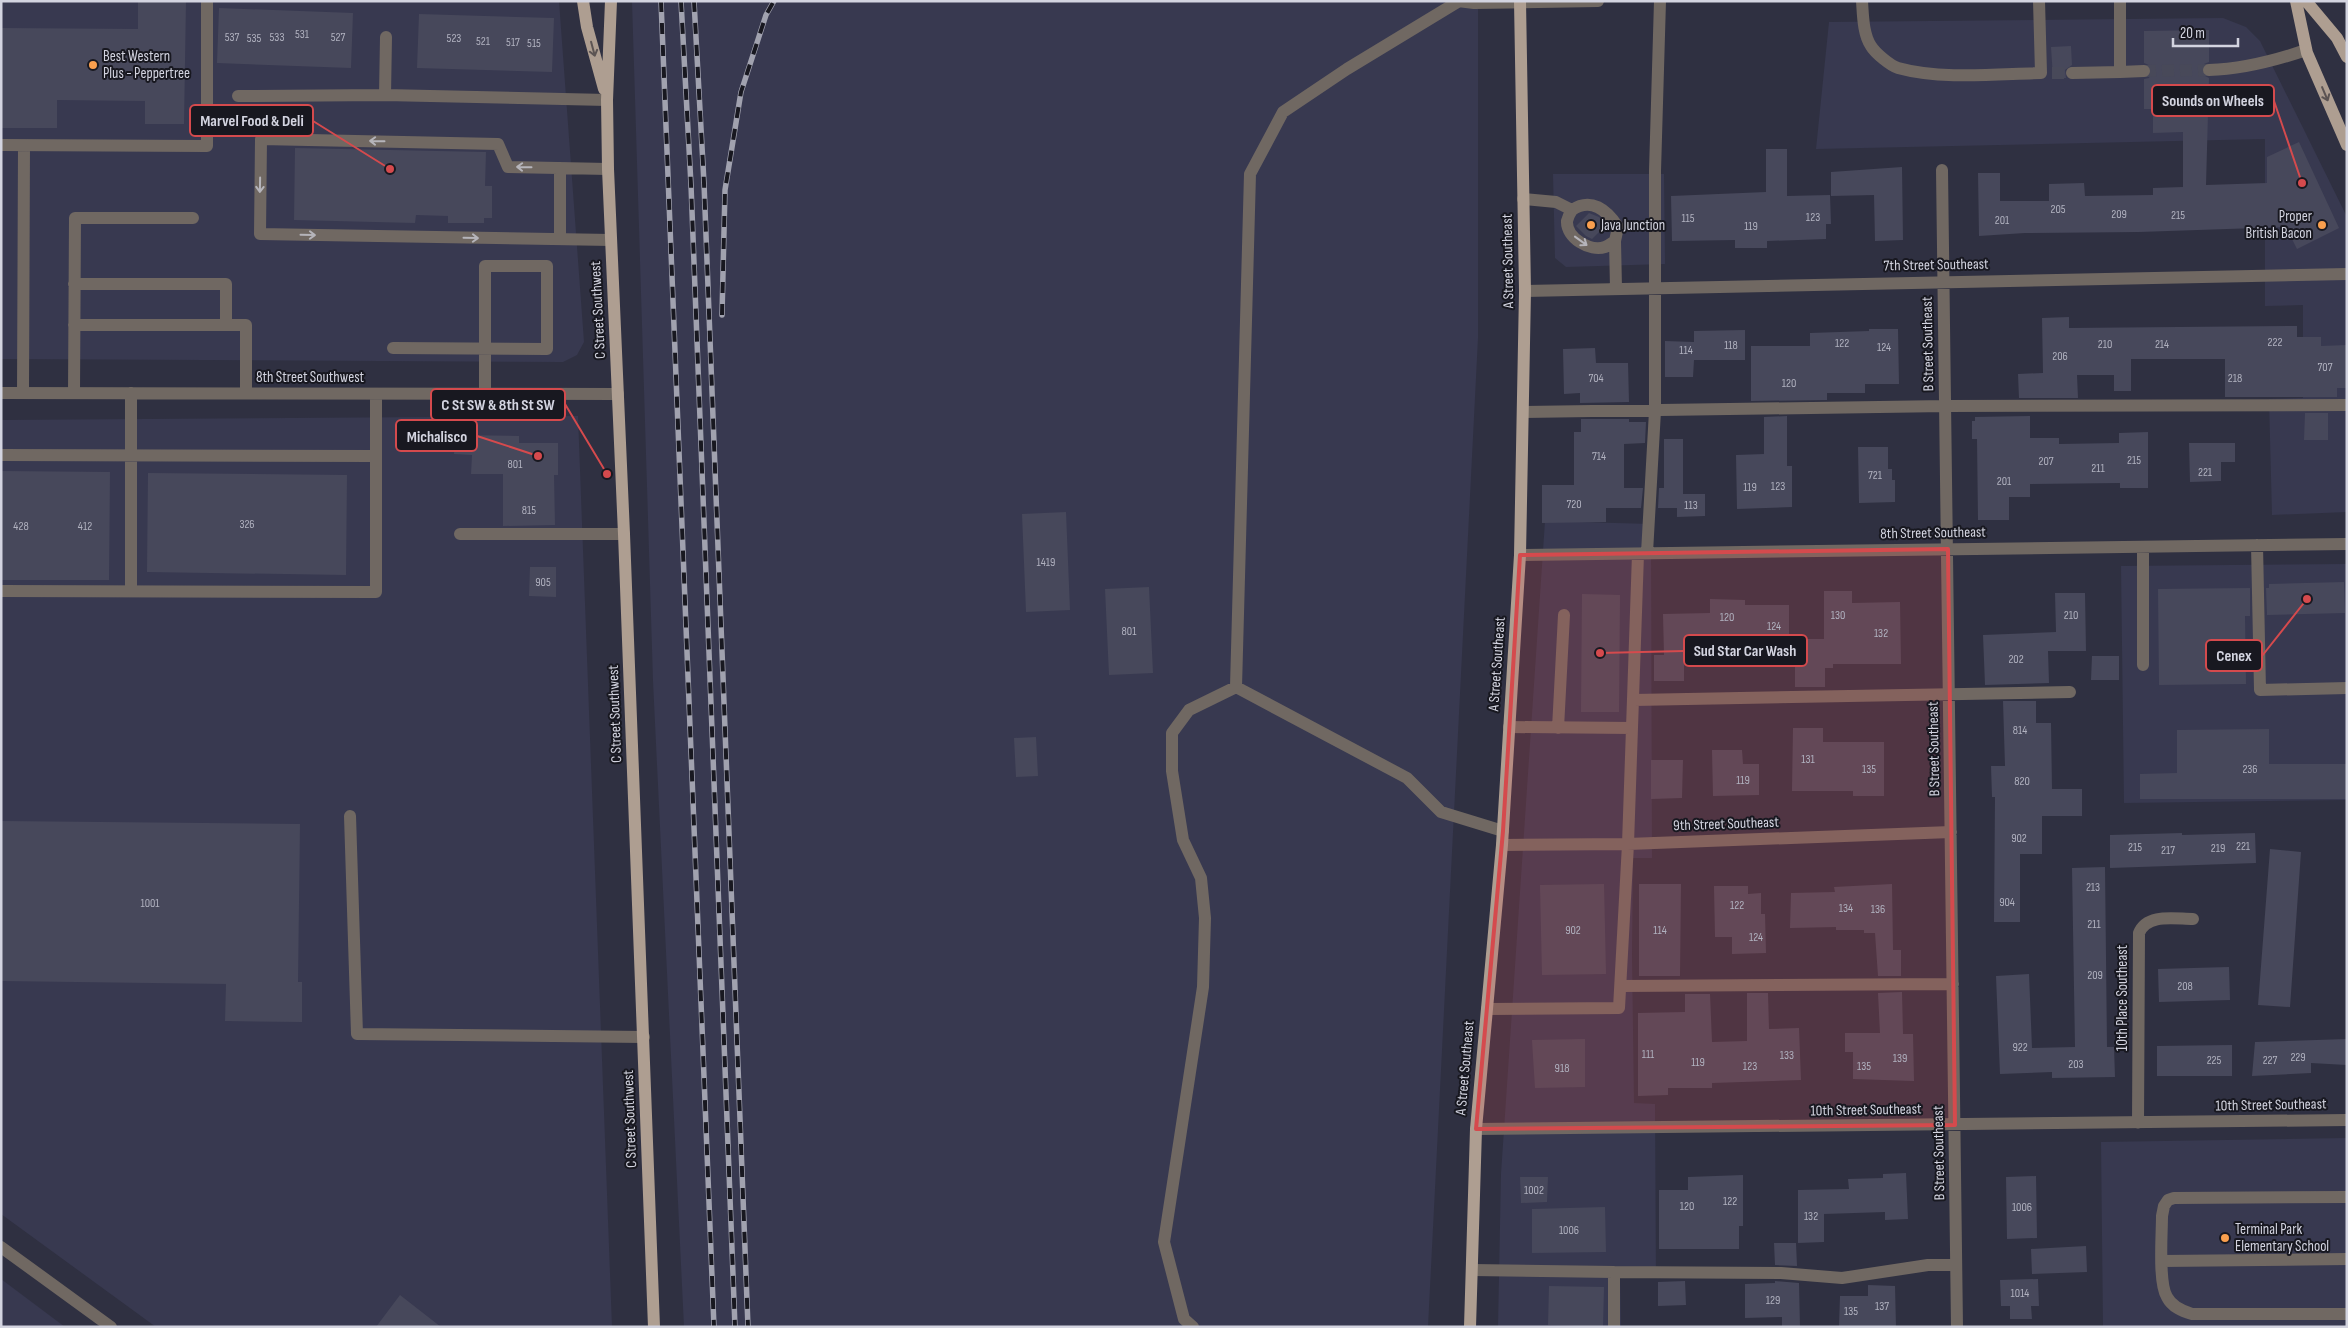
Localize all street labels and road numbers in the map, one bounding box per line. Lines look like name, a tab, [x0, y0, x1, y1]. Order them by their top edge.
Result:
street label: A Street Southeast	[1498, 213, 1518, 309]
street label: 7th Street Southeast	[1883, 255, 1989, 275]
street label: C Street Southwest	[586, 260, 610, 359]
street label: B Street Southeast	[1918, 296, 1938, 392]
street label: 8th Street Southwest	[256, 368, 365, 387]
street label: 8th Street Southeast	[1880, 523, 1986, 543]
street label: A Street Southeast	[1484, 616, 1510, 713]
street label: C Street Southwest	[604, 664, 626, 763]
street label: B Street Southeast	[1924, 701, 1944, 797]
street label: 9th Street Southeast	[1673, 813, 1780, 835]
street label: 10th Place Southeast	[2113, 944, 2132, 1051]
street label: A Street Southeast	[1451, 1020, 1479, 1117]
street label: C Street Southwest	[619, 1069, 641, 1168]
street label: 10th Street Southeast	[2215, 1095, 2327, 1115]
street label: 10th Street Southeast	[1810, 1100, 1922, 1120]
street label: B Street Southeast	[1929, 1105, 1949, 1201]

